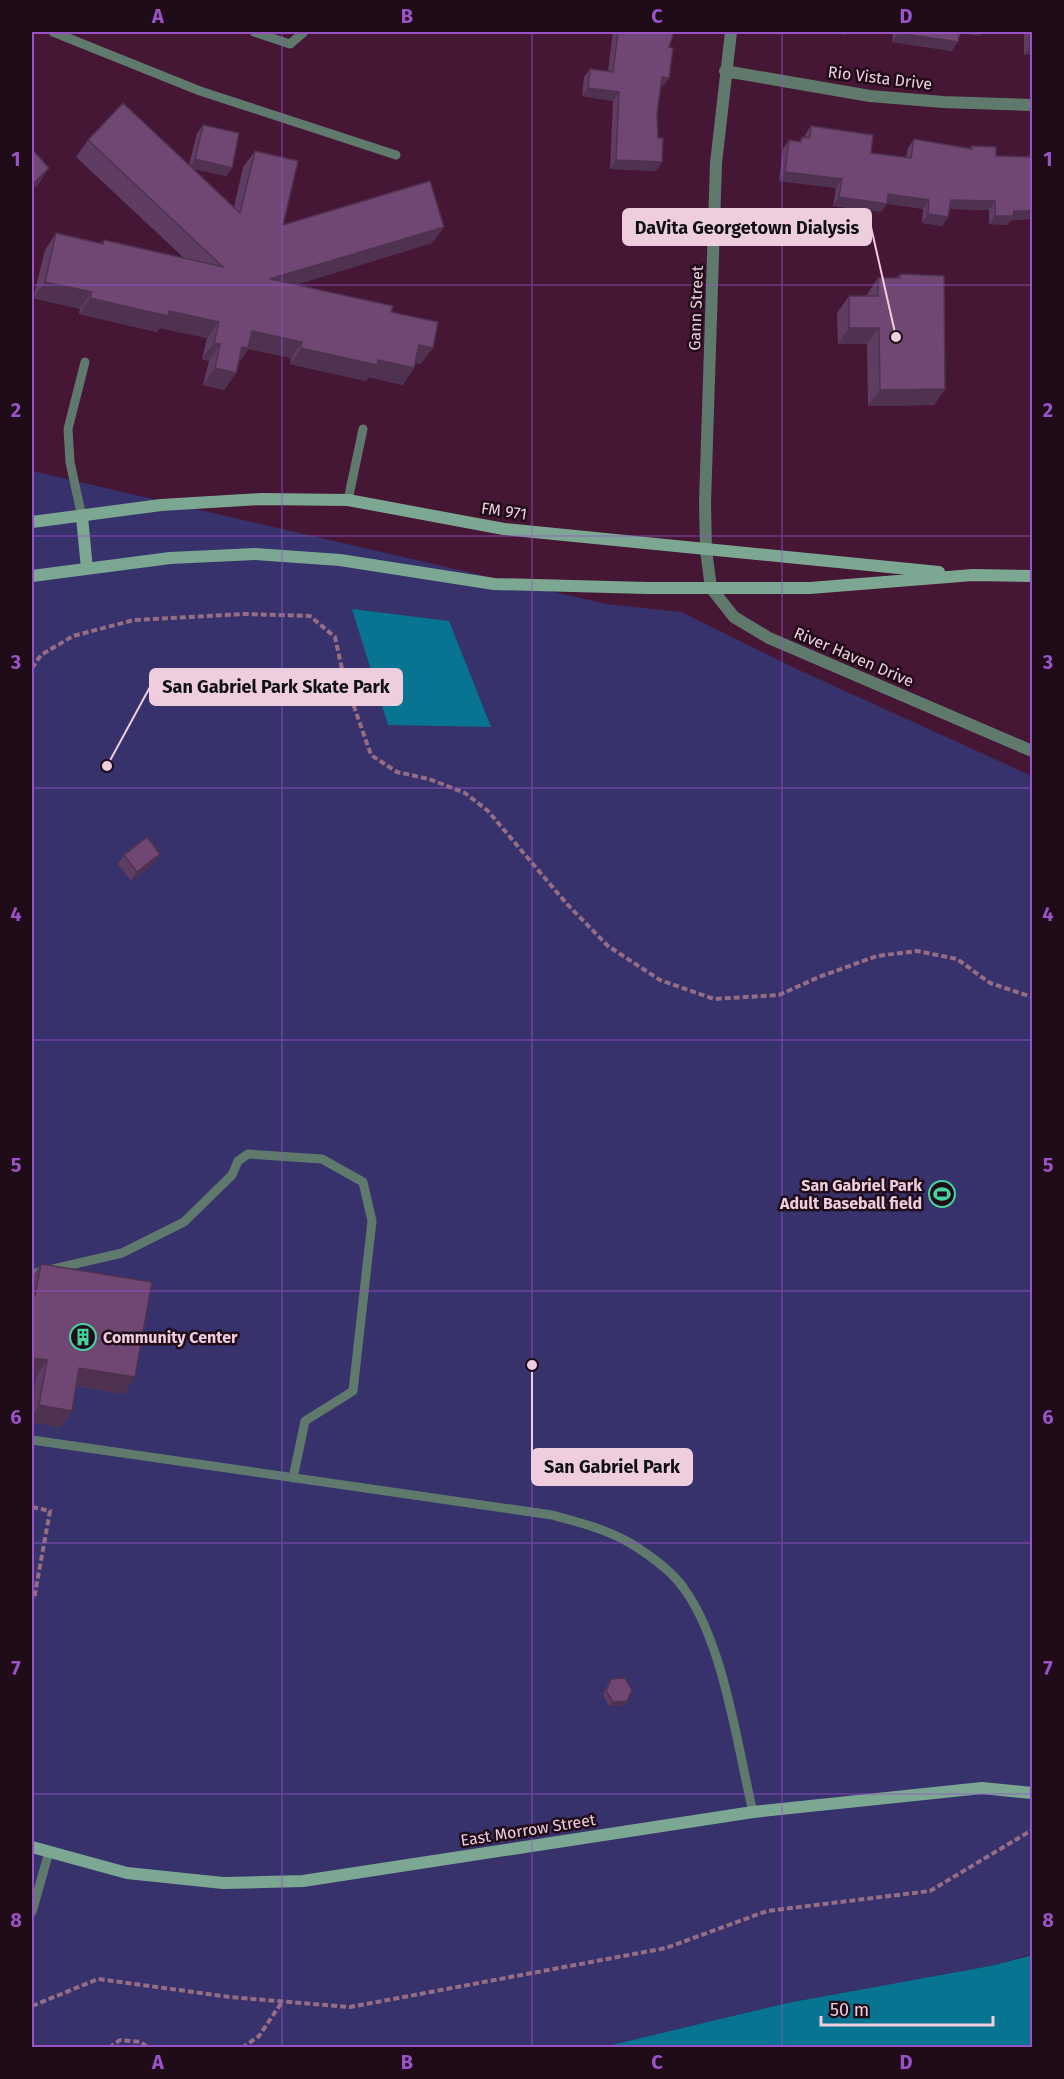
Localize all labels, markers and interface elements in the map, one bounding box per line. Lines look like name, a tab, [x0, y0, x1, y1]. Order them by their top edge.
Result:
text: A	[151, 4, 165, 28]
text: B	[401, 4, 413, 28]
text: C	[651, 4, 663, 28]
text: D	[899, 4, 913, 28]
street label: Rio Vista Drive	[827, 62, 933, 94]
text: 1	[11, 147, 21, 171]
text: 1	[1043, 147, 1053, 171]
callout: DaVita Georgetown Dialysis	[623, 209, 871, 245]
text: DaVita Georgetown Dialysis	[635, 217, 860, 239]
street label: Gann Street	[685, 265, 707, 351]
text: 2	[11, 398, 21, 422]
text: 2	[1043, 398, 1053, 422]
street label: FM 971	[480, 498, 528, 524]
street label: River Haven Drive	[791, 623, 917, 691]
text: 3	[10, 650, 21, 674]
text: 3	[1042, 650, 1053, 674]
callout: San Gabriel Park Skate Park	[150, 669, 402, 705]
text: San Gabriel Park Skate Park	[162, 676, 391, 698]
text: 4	[10, 902, 22, 926]
text: 4	[1042, 902, 1054, 926]
text: 5	[11, 1153, 22, 1177]
text: 5	[1043, 1153, 1054, 1177]
place label: San Gabriel Park Adult Baseball field	[779, 1176, 922, 1213]
sports icon: San Gabriel Park Adult Baseball field	[927, 1179, 957, 1209]
building icon: Community Center	[68, 1322, 98, 1352]
place label: Community Center	[103, 1328, 238, 1347]
text: 6	[10, 1405, 22, 1429]
text: 6	[1042, 1405, 1054, 1429]
callout: San Gabriel Park	[532, 1449, 692, 1485]
text: San Gabriel Park	[544, 1456, 681, 1478]
text: 7	[11, 1656, 21, 1680]
text: 7	[1043, 1656, 1053, 1680]
street label: East Morrow Street	[459, 1810, 597, 1850]
text: 8	[10, 1908, 22, 1932]
text: 8	[1042, 1908, 1054, 1932]
scale bar	[821, 1989, 994, 2027]
text: 50 m	[830, 1999, 869, 2021]
text: A	[151, 2050, 165, 2074]
text: B	[401, 2050, 413, 2074]
text: C	[651, 2050, 663, 2074]
text: D	[899, 2050, 913, 2074]

